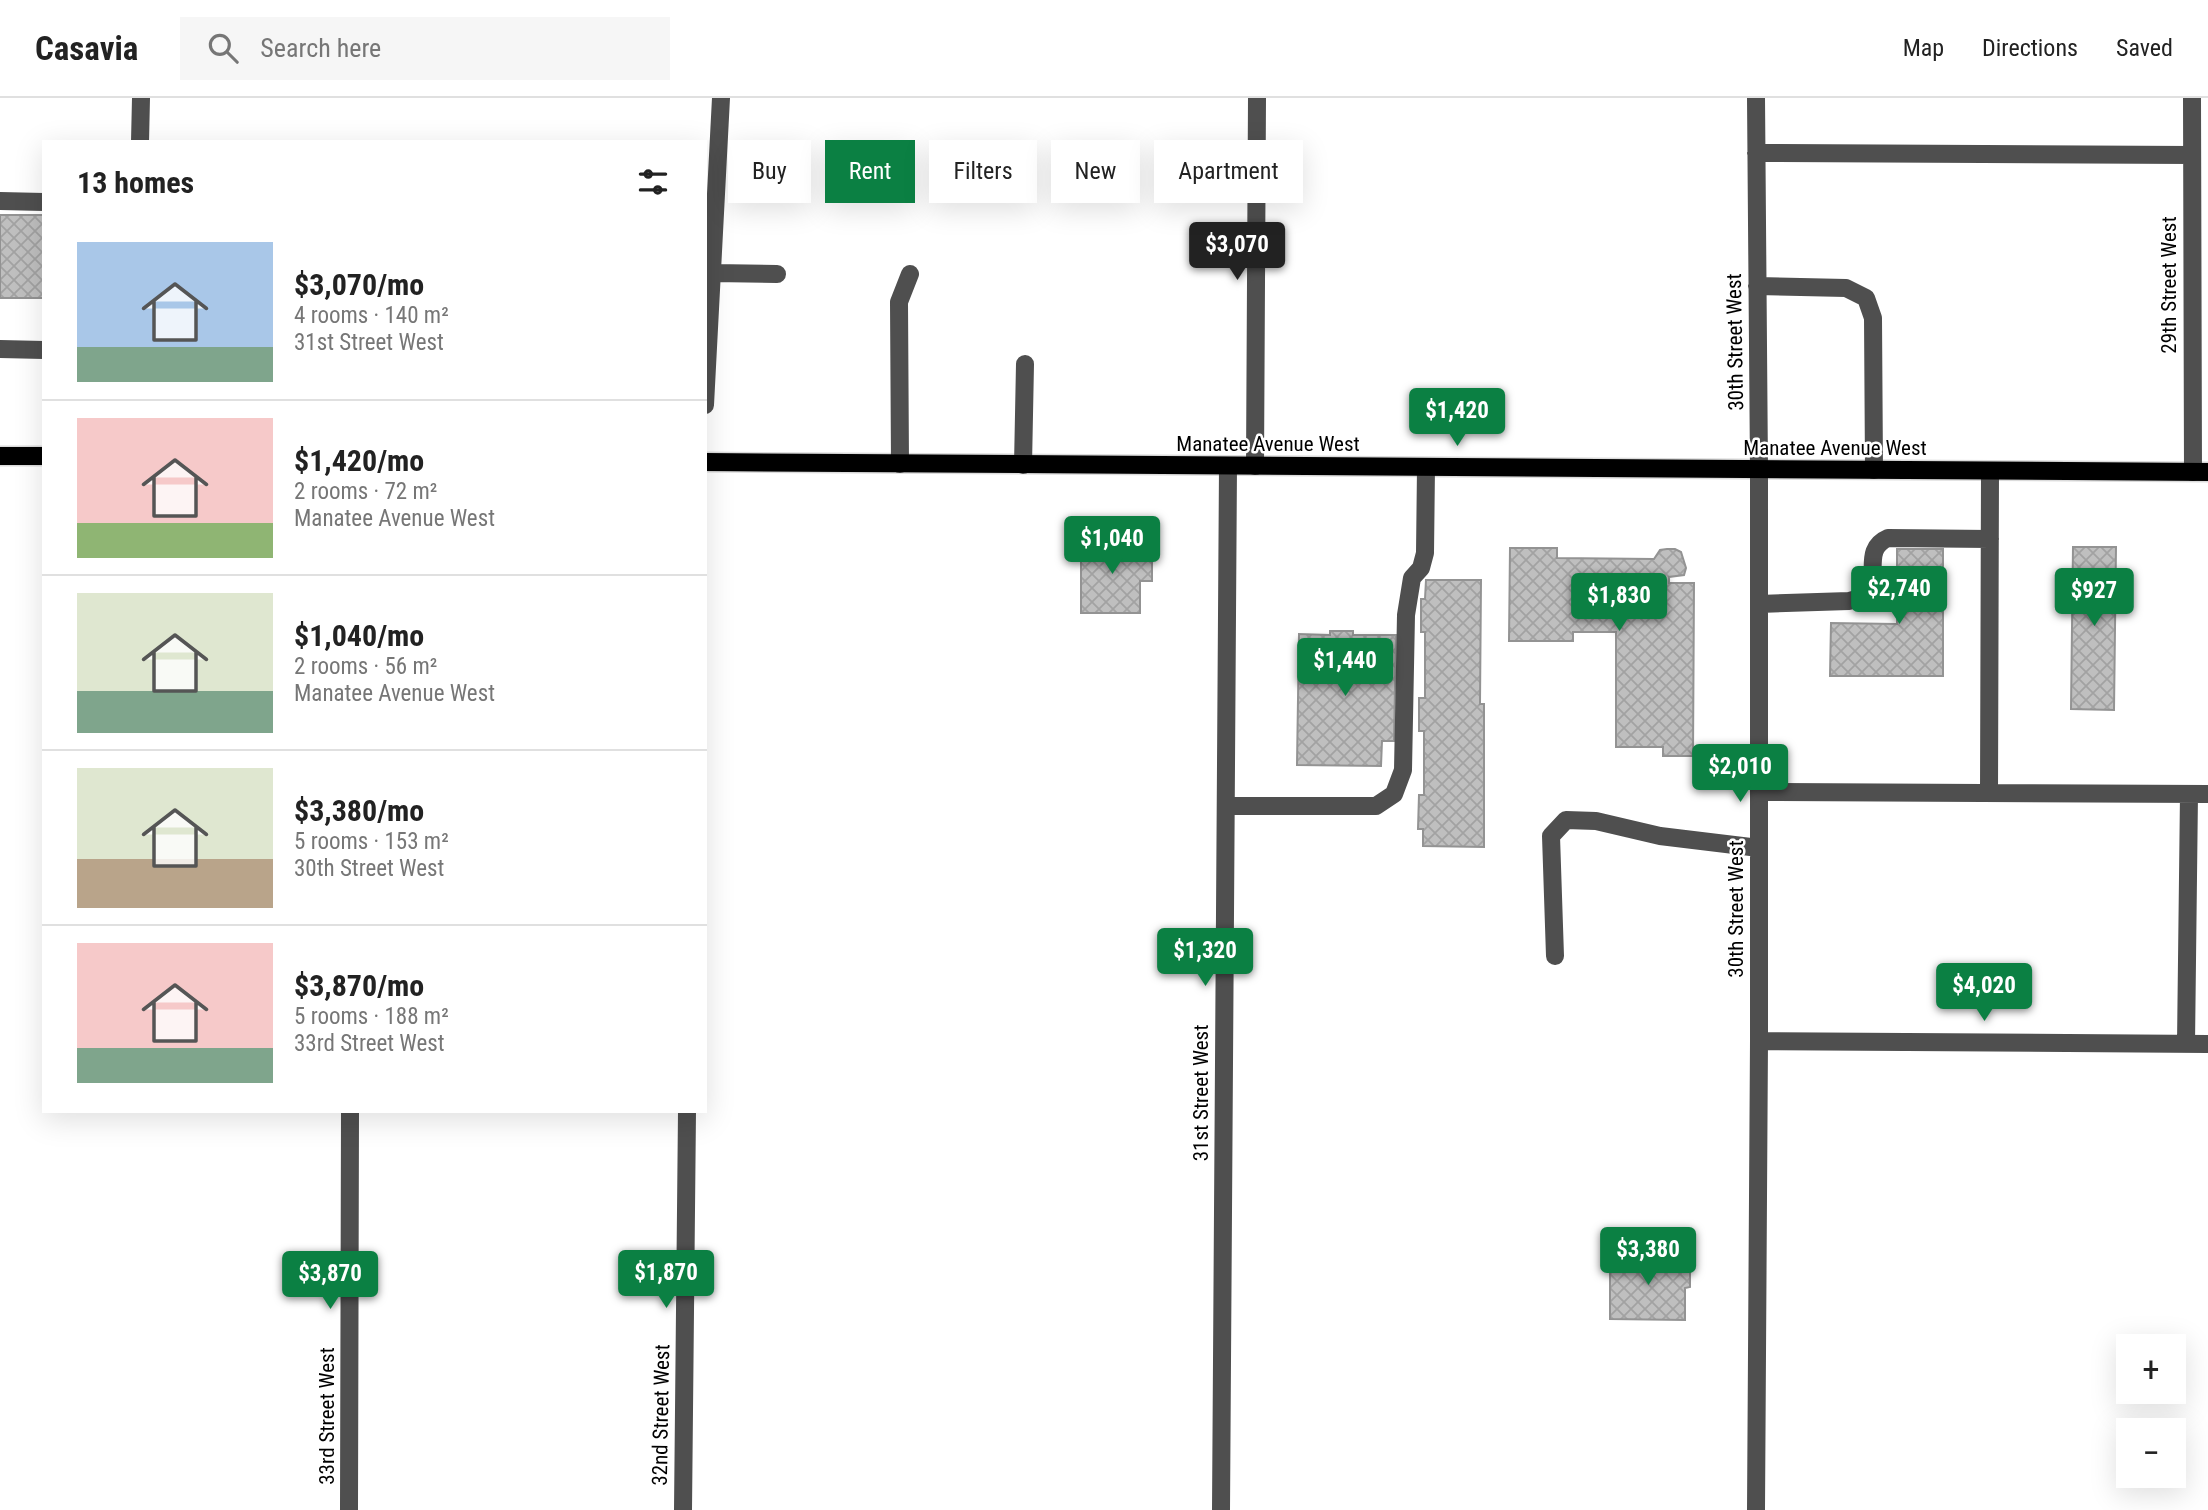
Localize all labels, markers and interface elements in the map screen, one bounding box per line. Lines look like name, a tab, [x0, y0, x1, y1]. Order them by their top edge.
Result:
search box	[180, 17, 670, 80]
text: Casavia	[35, 29, 138, 68]
icon: search	[204, 29, 242, 67]
text: Search here	[260, 33, 381, 63]
text: Map	[1903, 34, 1944, 62]
text: Directions	[1982, 34, 2078, 62]
text: Saved	[2116, 34, 2173, 62]
chip: Buy	[728, 140, 811, 203]
chip: Rent	[825, 140, 915, 203]
chip: Filters	[929, 140, 1037, 203]
chip: New	[1051, 140, 1140, 203]
chip: Apartment	[1154, 140, 1303, 203]
icon: filters	[634, 163, 672, 201]
text: 13 homes	[77, 165, 194, 200]
street label: 29th Street West	[2157, 216, 2181, 354]
pin: $3,070	[1180, 222, 1294, 282]
text: $3,070	[1205, 231, 1269, 258]
text: $3,070/mo	[294, 267, 424, 302]
icon: home	[133, 270, 217, 354]
street label: 30th Street West	[1722, 273, 1748, 411]
text: 4 rooms · 140 m²	[294, 302, 449, 329]
text: 31st Street West	[294, 329, 444, 356]
pin: $1,420	[1400, 388, 1514, 448]
text: $1,420	[1425, 397, 1489, 424]
street label: Manatee Avenue West	[1176, 432, 1360, 456]
street label: Manatee Avenue West	[1743, 436, 1927, 460]
text: $1,420/mo	[294, 443, 424, 478]
icon: home	[133, 446, 217, 530]
text: 2 rooms · 72 m²	[294, 478, 437, 505]
text: Manatee Avenue West	[294, 505, 495, 532]
pin: $1,040	[1055, 517, 1169, 576]
text: $1,040	[1080, 525, 1144, 552]
pin: $2,740	[1842, 566, 1956, 626]
pin: $927	[2053, 568, 2135, 628]
pin: $1,830	[1562, 574, 1676, 633]
text: $2,740	[1867, 575, 1931, 602]
text: $927	[2071, 577, 2117, 604]
text: $1,830	[1587, 582, 1651, 609]
text: $1,040/mo	[294, 618, 424, 653]
icon: home	[133, 621, 217, 705]
pin: $1,440	[1288, 638, 1402, 698]
text: $1,440	[1313, 647, 1377, 674]
text: 2 rooms · 56 m²	[294, 653, 437, 680]
text: Manatee Avenue West	[294, 680, 495, 707]
pin: $2,010	[1683, 744, 1797, 804]
text: $2,010	[1708, 753, 1772, 780]
text: $3,380/mo	[294, 793, 424, 828]
icon: home	[133, 796, 217, 880]
text: 5 rooms · 153 m²	[294, 828, 449, 855]
street label: 30th Street West	[1724, 840, 1748, 978]
text: 30th Street West	[294, 855, 444, 882]
pin: $1,320	[1148, 928, 1262, 988]
text: $1,320	[1173, 937, 1237, 964]
pin: $4,020	[1927, 964, 2041, 1023]
text: $3,870/mo	[294, 968, 424, 1003]
icon: home	[133, 971, 217, 1055]
text: $4,020	[1952, 972, 2016, 999]
text: 5 rooms · 188 m²	[294, 1003, 449, 1030]
street label: 31st Street West	[1189, 1025, 1213, 1161]
text: 33rd Street West	[294, 1030, 445, 1057]
pin: $3,380	[1591, 1228, 1705, 1287]
text: $3,380	[1616, 1236, 1680, 1263]
pin: $1,870	[609, 1250, 723, 1310]
pin: $3,870	[273, 1252, 387, 1311]
text: $1,870	[634, 1259, 698, 1286]
text: $3,870	[298, 1260, 362, 1287]
map controls	[2116, 1334, 2186, 1488]
button: +	[2116, 1334, 2186, 1404]
street label: 32nd Street West	[648, 1344, 674, 1486]
street label: 33rd Street West	[315, 1347, 339, 1485]
button: −	[2116, 1418, 2186, 1488]

